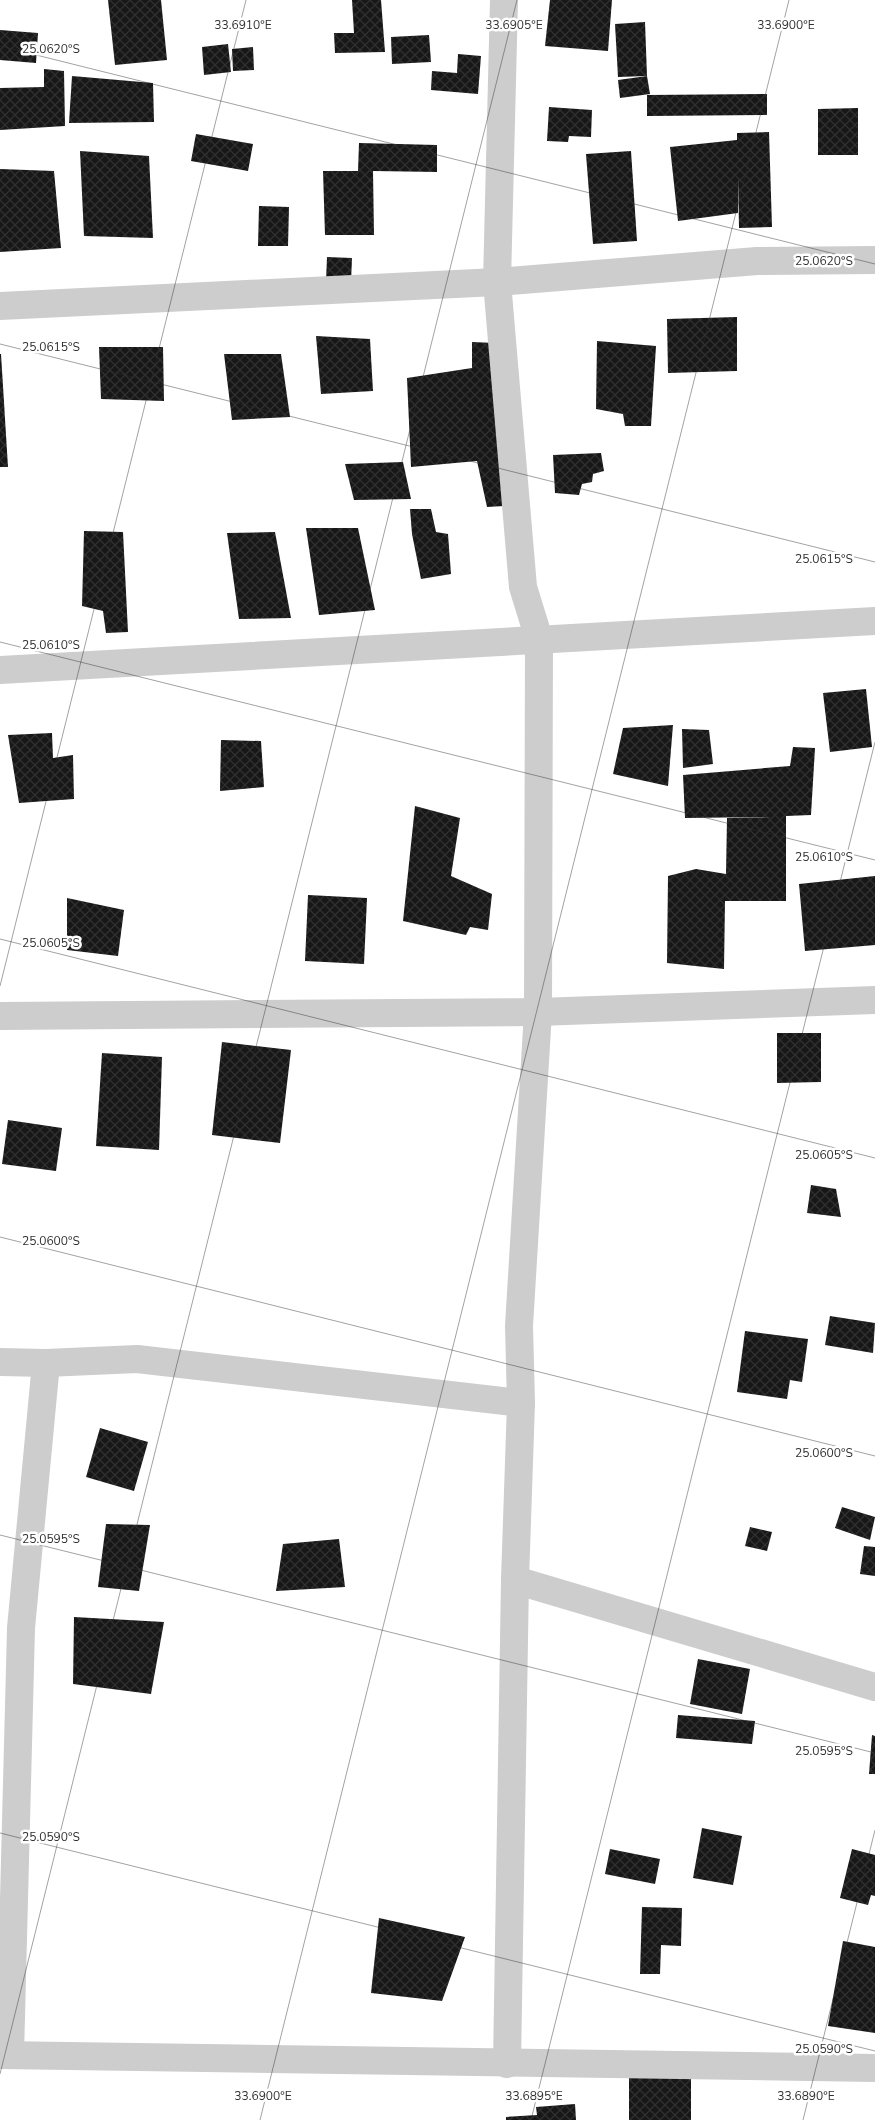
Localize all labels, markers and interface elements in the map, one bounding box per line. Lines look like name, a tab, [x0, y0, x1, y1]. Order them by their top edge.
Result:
text: 33.6910°E	[214, 17, 272, 33]
text: 33.6905°E	[485, 17, 543, 33]
text: 33.6900°E	[757, 17, 815, 33]
text: 25.0620°S	[22, 41, 80, 57]
text: 25.0620°S	[795, 253, 853, 269]
text: 25.0615°S	[22, 339, 80, 355]
text: 25.0615°S	[795, 551, 853, 567]
text: 25.0610°S	[22, 637, 80, 653]
text: 25.0610°S	[795, 849, 853, 865]
text: 25.0605°S	[22, 935, 80, 951]
text: 25.0605°S	[795, 1147, 853, 1163]
text: 25.0600°S	[22, 1233, 80, 1249]
text: 25.0600°S	[795, 1445, 853, 1461]
text: 25.0595°S	[22, 1531, 80, 1547]
text: 25.0595°S	[795, 1743, 853, 1759]
text: 25.0590°S	[22, 1829, 80, 1845]
text: 25.0590°S	[795, 2041, 853, 2057]
text: 33.6900°E	[234, 2088, 292, 2104]
text: 33.6895°E	[505, 2088, 563, 2104]
text: 33.6890°E	[777, 2088, 835, 2104]

